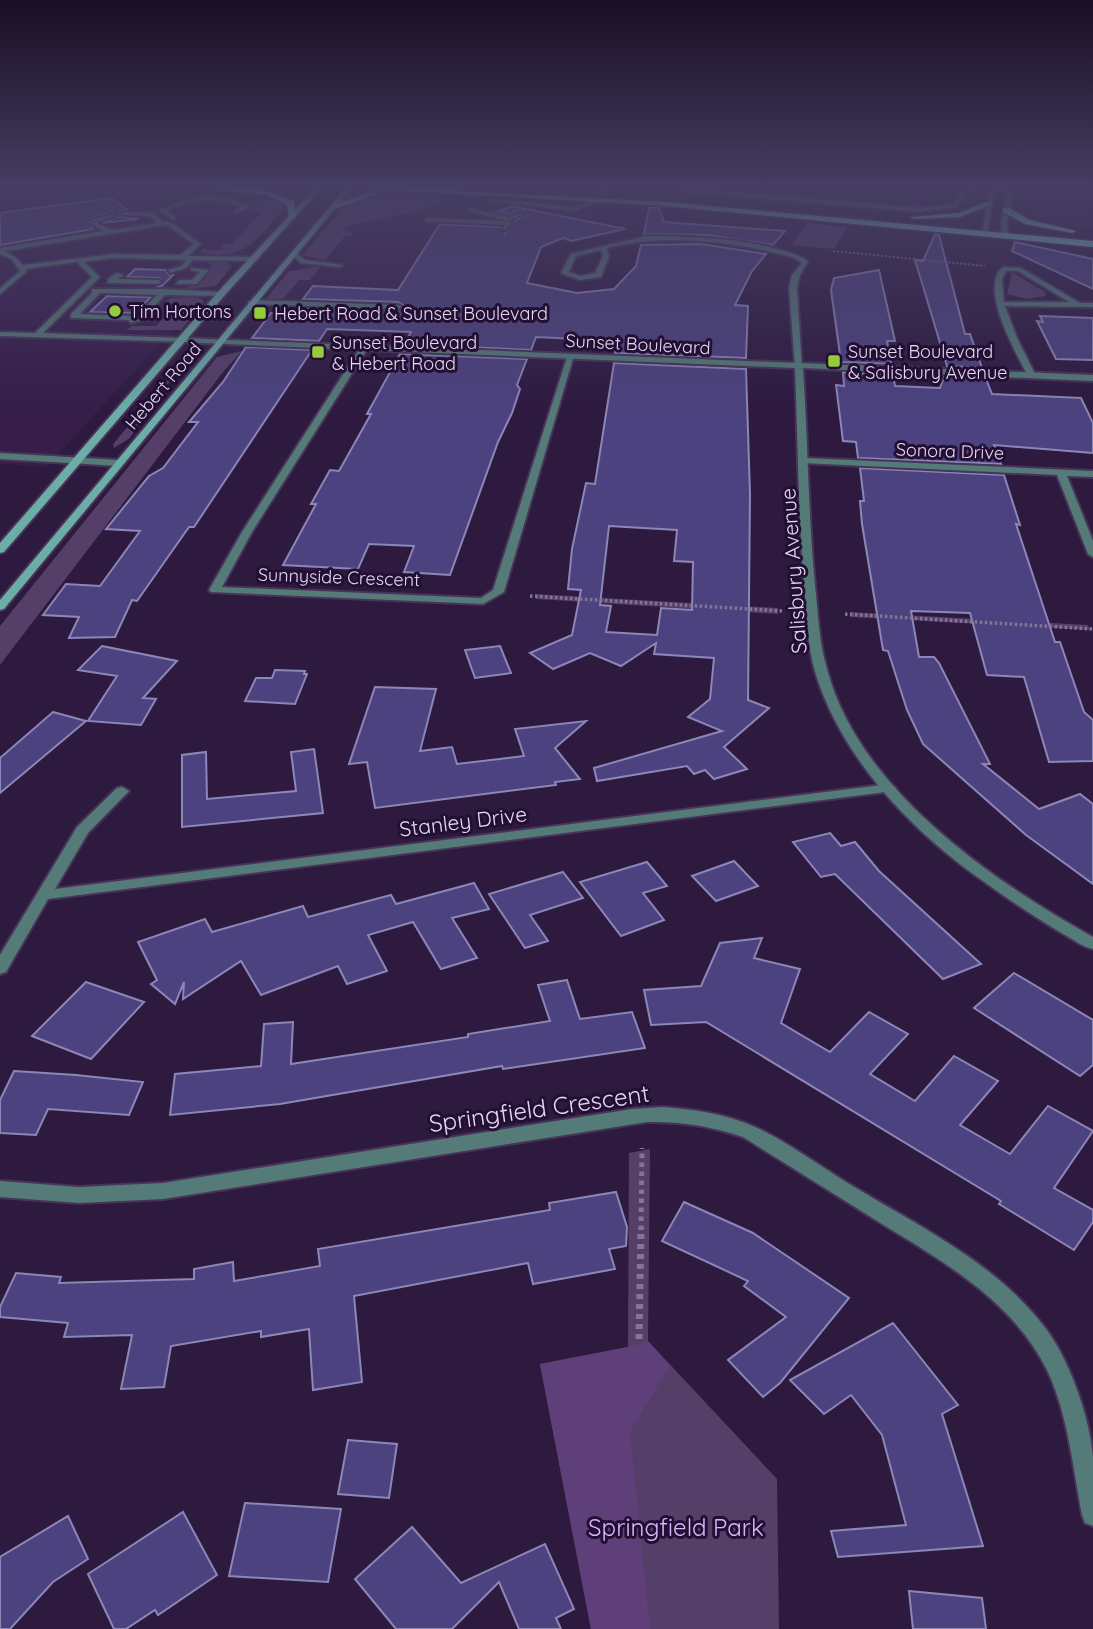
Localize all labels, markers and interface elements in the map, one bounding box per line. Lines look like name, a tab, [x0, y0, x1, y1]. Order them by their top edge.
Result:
place label: Tim Hortons	[129, 300, 232, 323]
place label: Hebert Road & Sunset Boulevard	[274, 302, 548, 325]
marker: Tim Hortons	[107, 303, 123, 319]
marker: Hebert Road & Sunset Boulevard	[252, 305, 268, 321]
street label: Sunset Boulevard	[565, 329, 711, 359]
place label: Sunset Boulevard & Hebert Road	[332, 331, 477, 375]
street label: Hebert Road	[120, 338, 206, 434]
place label: Sunset Boulevard & Salisbury Avenue	[848, 340, 1007, 384]
marker: Sunset Boulevard & Hebert Road	[310, 344, 326, 360]
marker: Sunset Boulevard & Salisbury Avenue	[826, 353, 842, 369]
street label: Sonora Drive	[896, 438, 1004, 464]
street label: Salisbury Avenue	[774, 487, 812, 655]
street label: Sunnyside Crescent	[257, 563, 421, 591]
street label: Stanley Drive	[398, 800, 528, 842]
street label: Springfield Crescent	[427, 1078, 651, 1138]
park label: Springfield Park	[588, 1512, 764, 1542]

